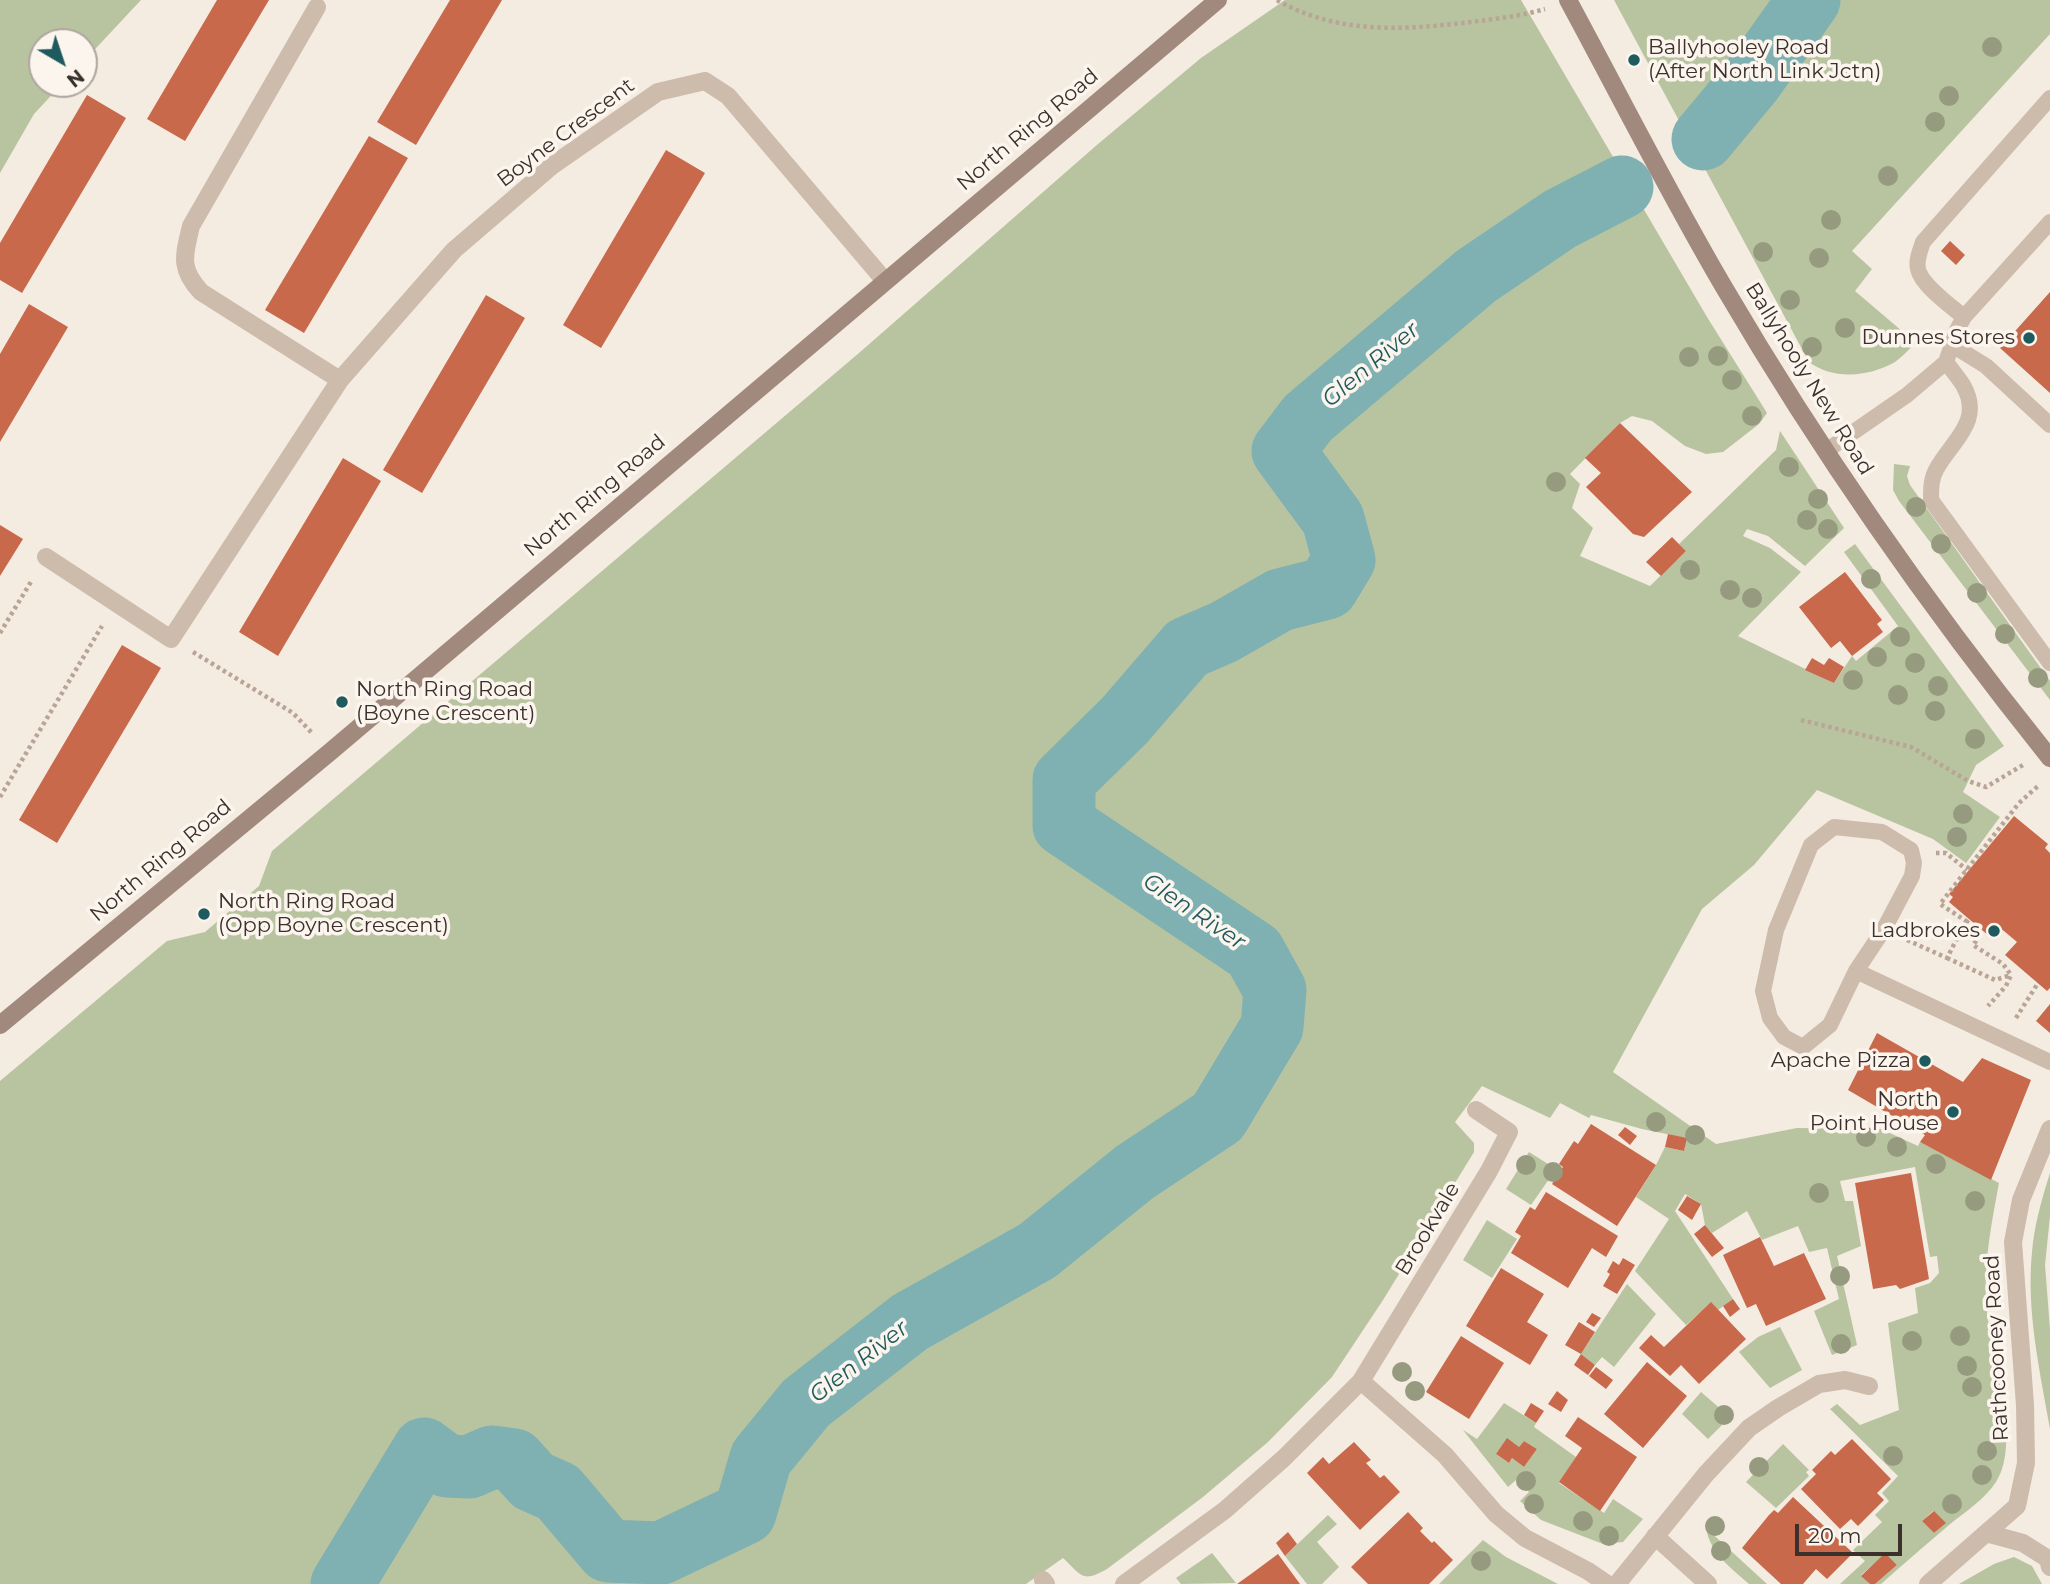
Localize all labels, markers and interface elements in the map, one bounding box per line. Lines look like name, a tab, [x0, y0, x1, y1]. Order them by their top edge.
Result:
north arrow	[28, 28, 98, 98]
place label: Ballyhooley Road (After North Link Jctn)	[1648, 35, 1881, 85]
marker: Ballyhooley Road (After North Link Jctn)	[1626, 52, 1642, 68]
street label: North Ring Road	[952, 63, 1104, 197]
text: N	[62, 64, 88, 92]
street label: Boyne Crescent	[492, 73, 640, 193]
street label: Ballyhooly New Road	[1739, 278, 1879, 480]
water label: Glen River	[1317, 317, 1425, 413]
place label: Dunnes Stores	[1861, 325, 2015, 351]
marker: Dunnes Stores	[2021, 330, 2037, 346]
street label: North Ring Road	[519, 429, 671, 563]
place label: North Ring Road (Boyne Crescent)	[356, 677, 535, 727]
marker: North Ring Road (Boyne Crescent)	[334, 694, 350, 710]
street label: North Ring Road	[85, 794, 237, 928]
water label: Glen River	[1138, 868, 1250, 956]
place label: North Ring Road (Opp Boyne Crescent)	[218, 889, 449, 939]
marker: North Ring Road (Opp Boyne Crescent)	[196, 906, 212, 922]
place label: Ladbrokes	[1870, 918, 1980, 944]
marker: Ladbrokes	[1986, 923, 2002, 939]
place label: Apache Pizza	[1771, 1048, 1911, 1074]
marker: Apache Pizza	[1917, 1053, 1933, 1069]
place label: North Point House	[1810, 1087, 1939, 1137]
marker: North Point House	[1945, 1104, 1961, 1120]
street label: Brookvale	[1390, 1178, 1466, 1280]
street label: Rathcooney Road	[1980, 1254, 2014, 1442]
water label: Glen River	[804, 1315, 914, 1409]
scale bar	[1798, 1510, 1905, 1554]
text: 20 m	[1808, 1523, 1862, 1548]

